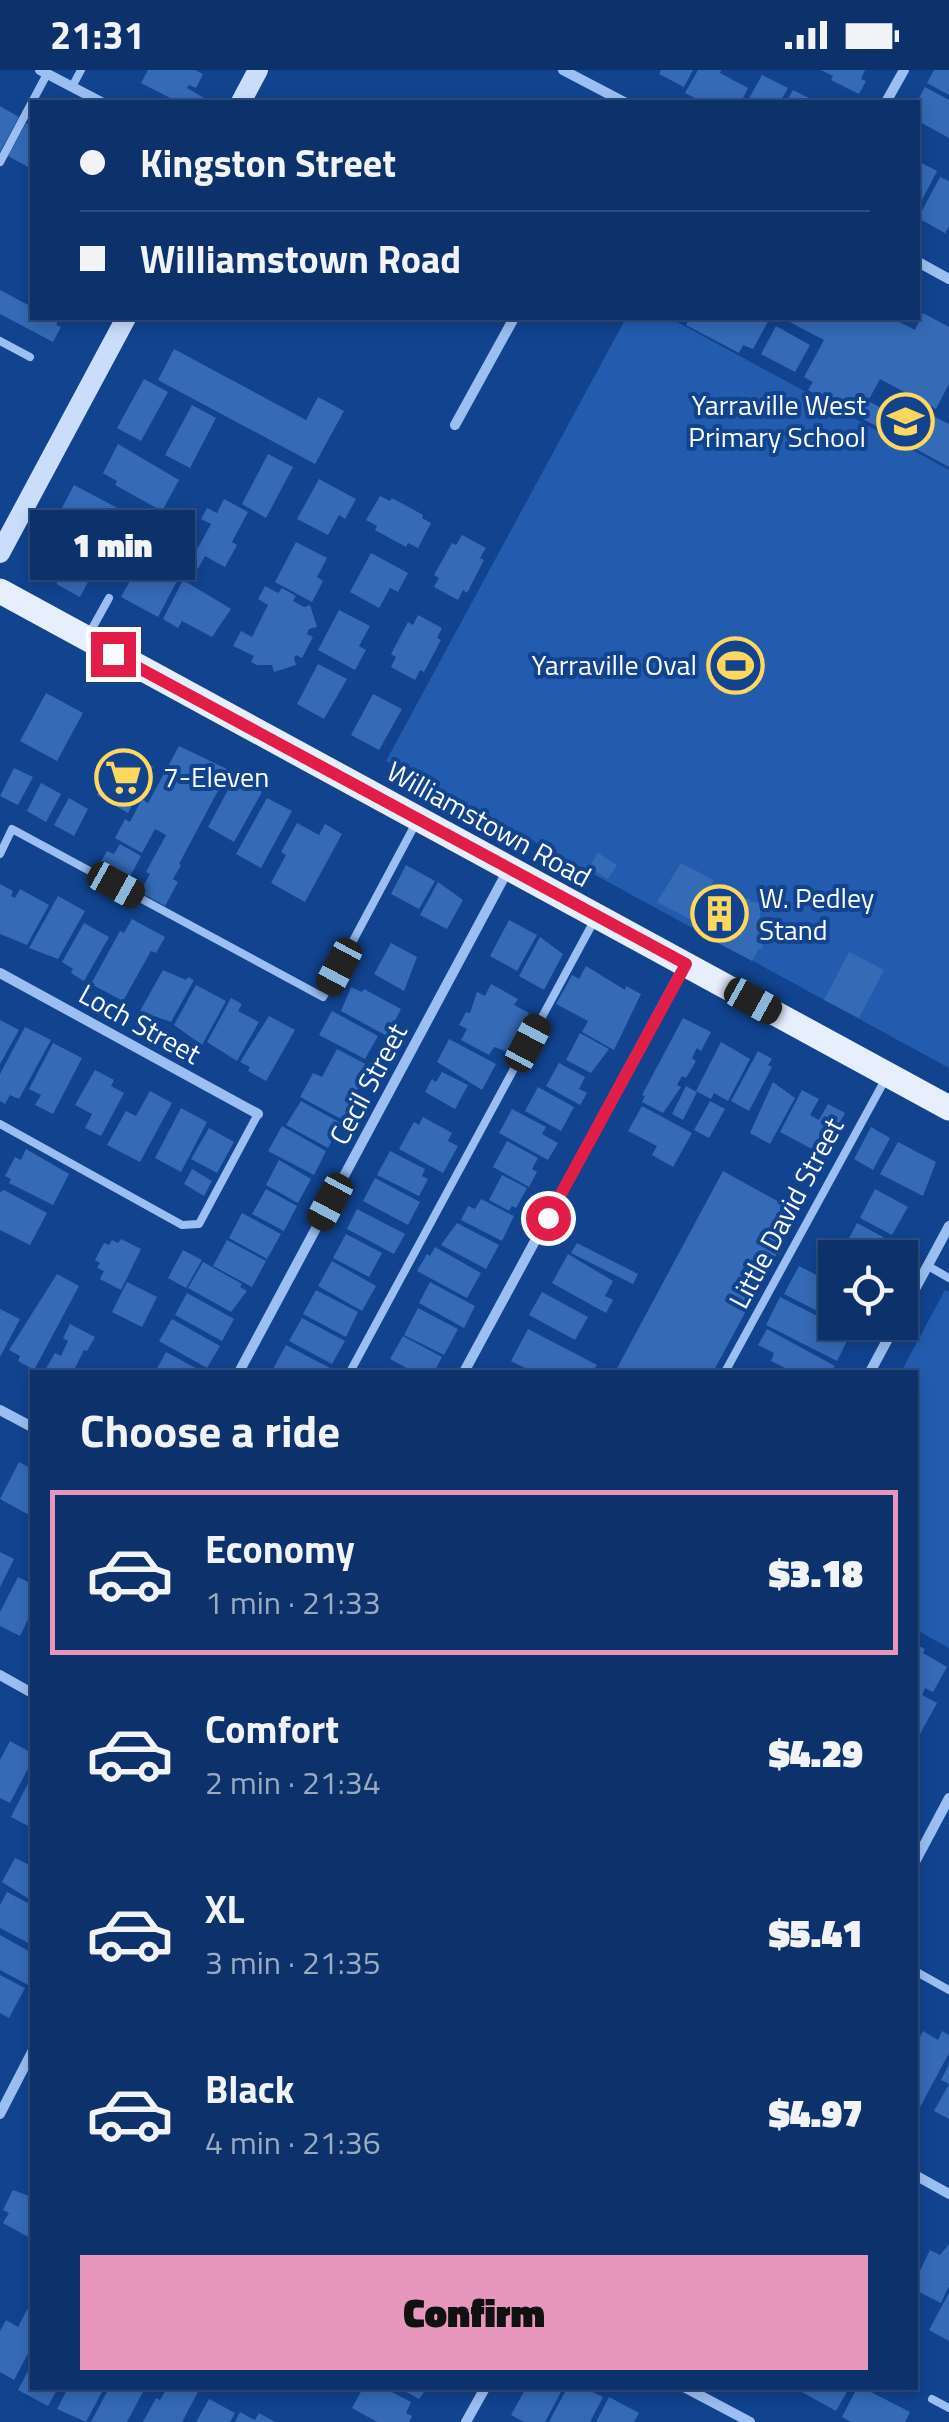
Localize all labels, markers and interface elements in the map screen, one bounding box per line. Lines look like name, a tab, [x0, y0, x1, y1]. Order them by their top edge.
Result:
text: 21:31	[50, 6, 145, 64]
text: Kingston Street	[140, 134, 396, 192]
text: Williamstown Road	[140, 230, 461, 288]
place label: Yarraville West Primary School	[688, 383, 866, 458]
school or university icon: Yarraville West Primary School	[875, 391, 935, 451]
callout: 1 min	[31, 509, 196, 579]
text: 1 min	[73, 521, 152, 569]
route end	[91, 632, 136, 677]
sports icon: Yarraville Oval	[706, 635, 766, 695]
place label: Yarraville Oval	[531, 643, 697, 686]
supermarket icon: 7-Eleven	[94, 747, 154, 807]
street label: Williamstown Road	[379, 749, 599, 898]
place label: 7-Eleven	[163, 755, 269, 798]
car	[82, 857, 150, 913]
place label: W. Pedley Stand	[759, 876, 874, 951]
building icon: W. Pedley Stand	[690, 884, 750, 944]
car	[312, 933, 366, 1001]
street label: Loch Street	[71, 972, 209, 1075]
car	[719, 973, 787, 1029]
car	[501, 1009, 555, 1077]
street label: Cecil Street	[318, 1015, 418, 1152]
street label: Little David Street	[717, 1110, 854, 1316]
car	[303, 1168, 357, 1236]
route start	[526, 1196, 571, 1241]
map controls	[818, 1240, 918, 1340]
button: locate	[818, 1240, 918, 1340]
text: Choose a ride	[80, 1396, 340, 1464]
text: Economy	[205, 1520, 355, 1578]
icon: car	[85, 1528, 175, 1618]
text: $3.18	[769, 1544, 863, 1602]
text: 1 min · 21:33	[205, 1578, 381, 1626]
text: Comfort	[205, 1700, 339, 1758]
icon: car	[85, 1708, 175, 1798]
text: $4.29	[769, 1724, 863, 1782]
text: 2 min · 21:34	[205, 1758, 381, 1806]
text: XL	[205, 1880, 245, 1938]
icon: car	[85, 1888, 175, 1978]
text: $5.41	[769, 1904, 863, 1962]
text: 3 min · 21:35	[205, 1938, 381, 1986]
text: Black	[205, 2060, 294, 2118]
icon: car	[85, 2068, 175, 2158]
text: $4.97	[769, 2084, 863, 2142]
text: 4 min · 21:36	[205, 2118, 381, 2166]
button: Confirm	[80, 2255, 868, 2370]

